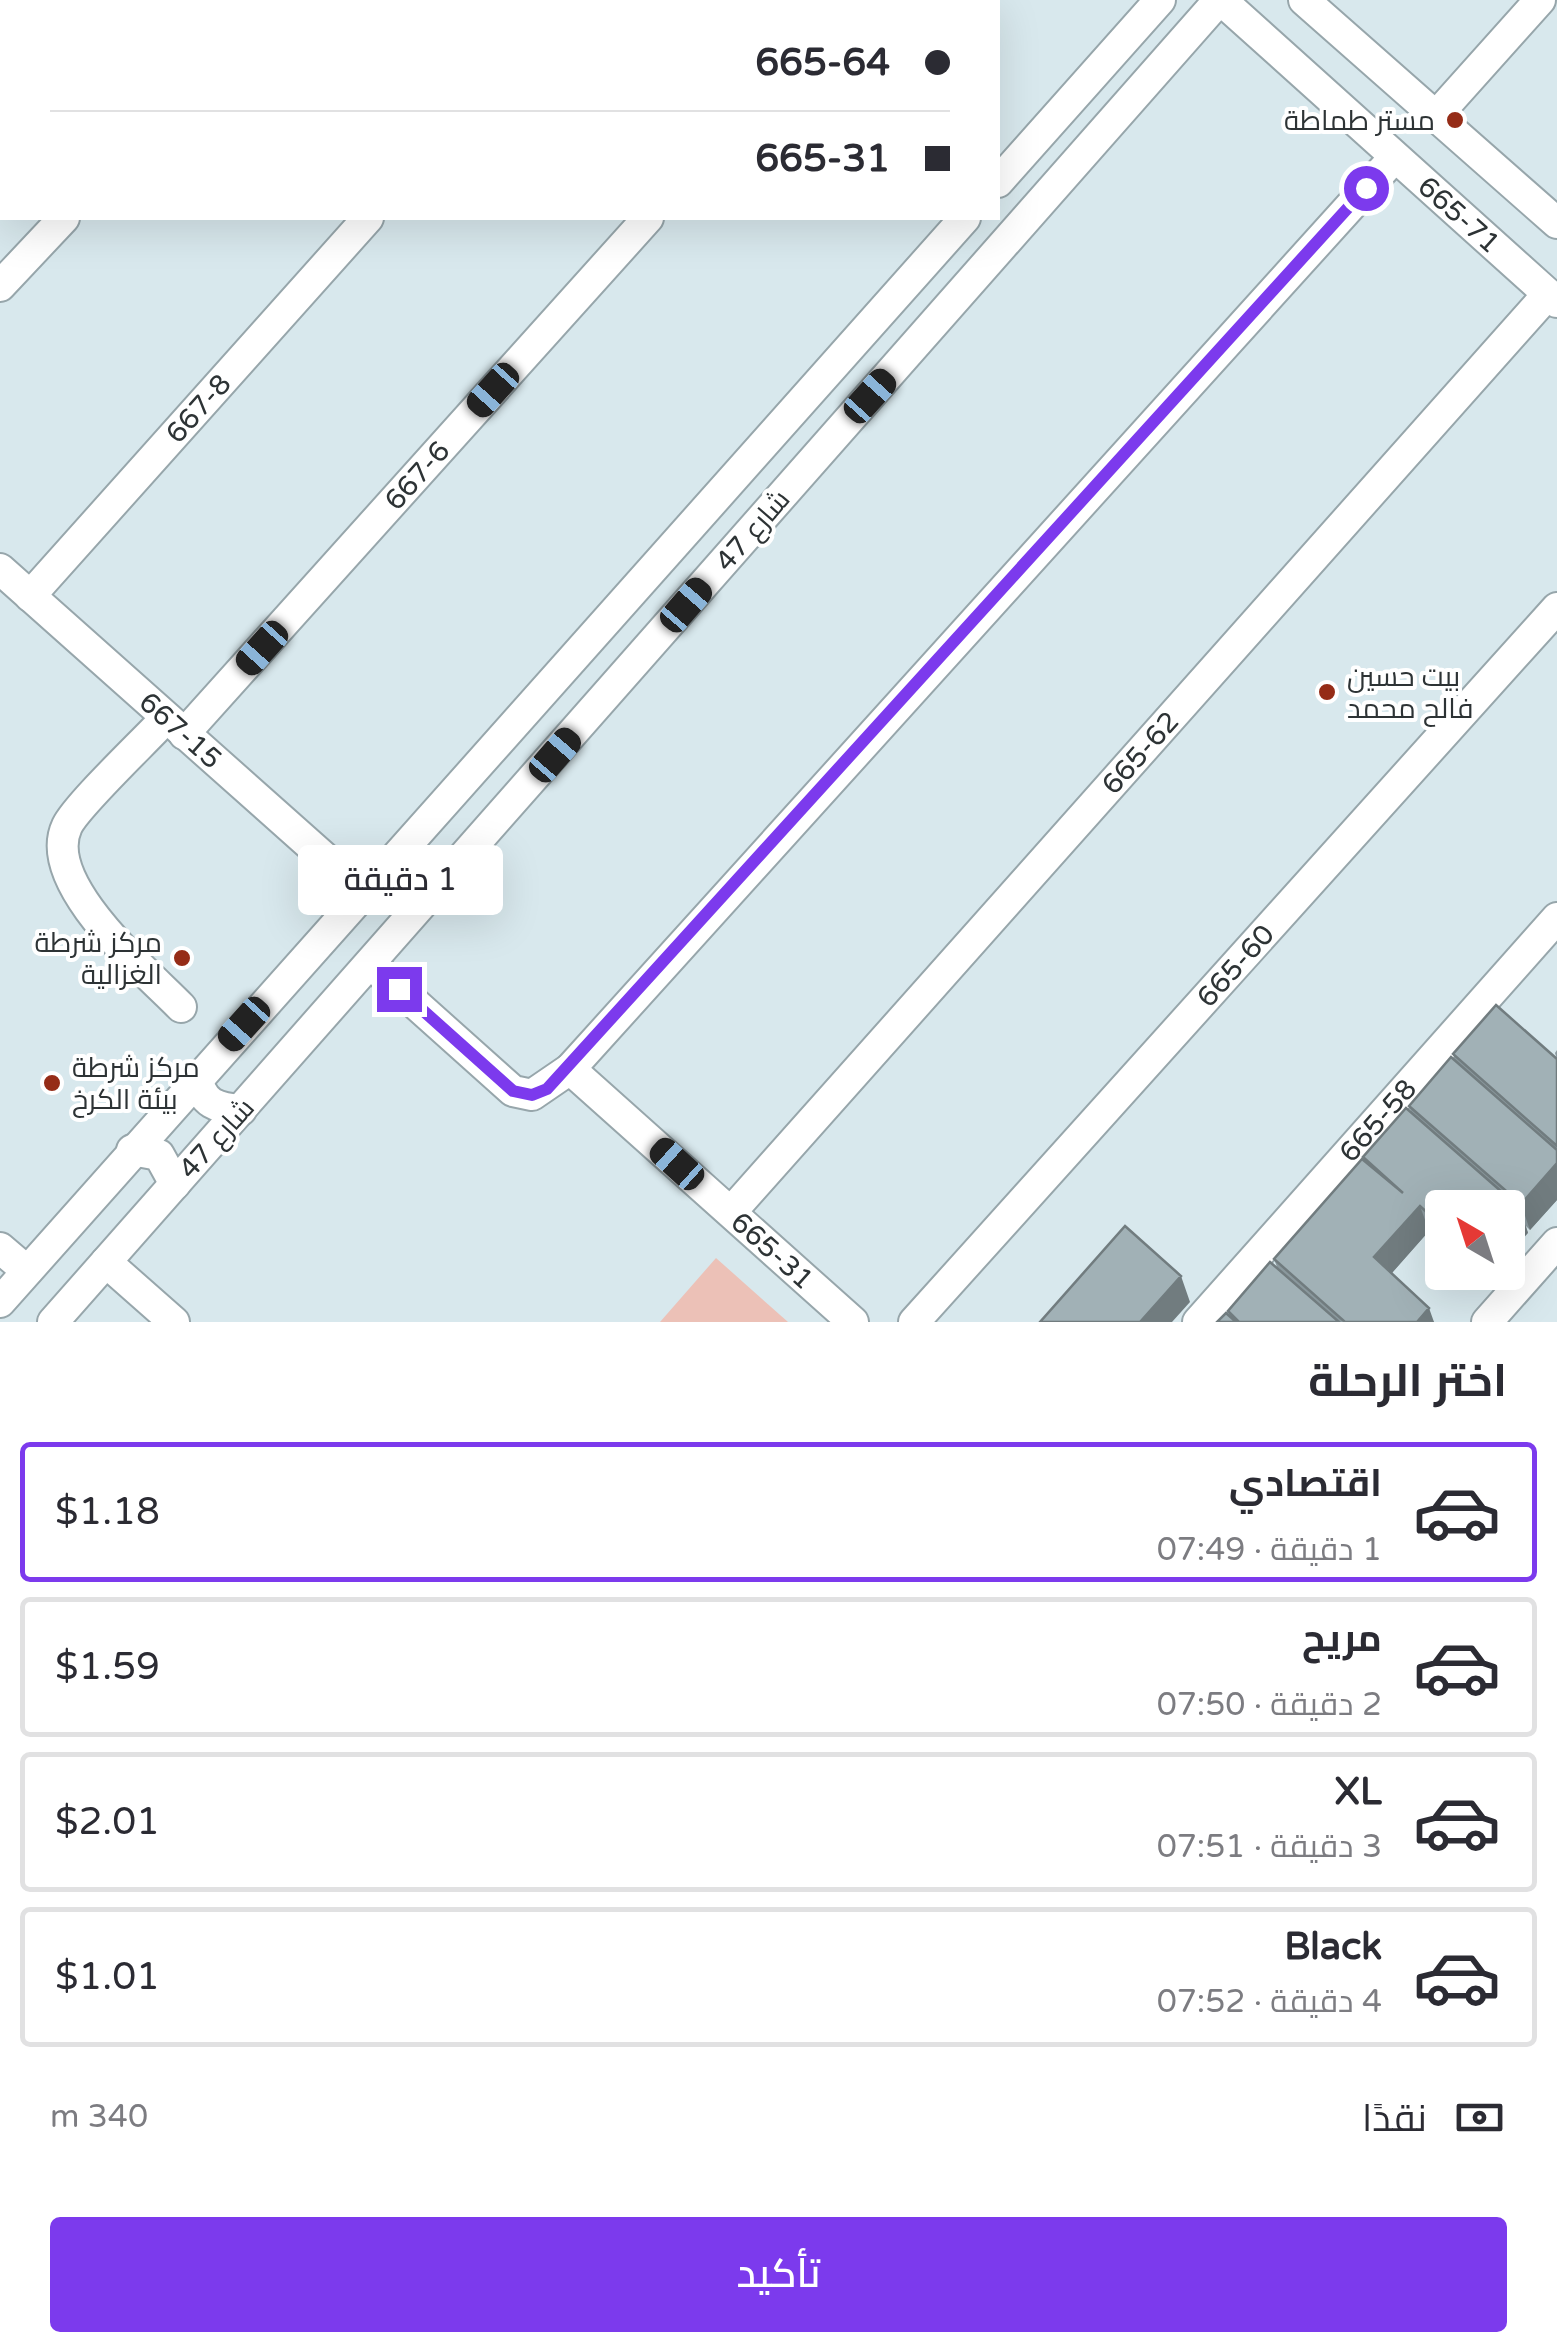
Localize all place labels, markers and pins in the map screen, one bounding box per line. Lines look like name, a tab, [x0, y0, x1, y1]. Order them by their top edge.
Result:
place label: مستر طماطة	[1284, 104, 1435, 138]
marker: مستر طماطة	[1444, 109, 1466, 131]
place label: بيت حسين فالح محمد	[1347, 660, 1474, 727]
marker: بيت حسين فالح محمد	[1316, 681, 1338, 703]
place label: مركز شرطة الغزالية	[34, 926, 162, 992]
marker: مركز شرطة الغزالية	[171, 947, 193, 969]
place label: مركز شرطة بيئة الكرخ	[72, 1051, 200, 1118]
marker: مركز شرطة بيئة الكرخ	[41, 1072, 63, 1094]

